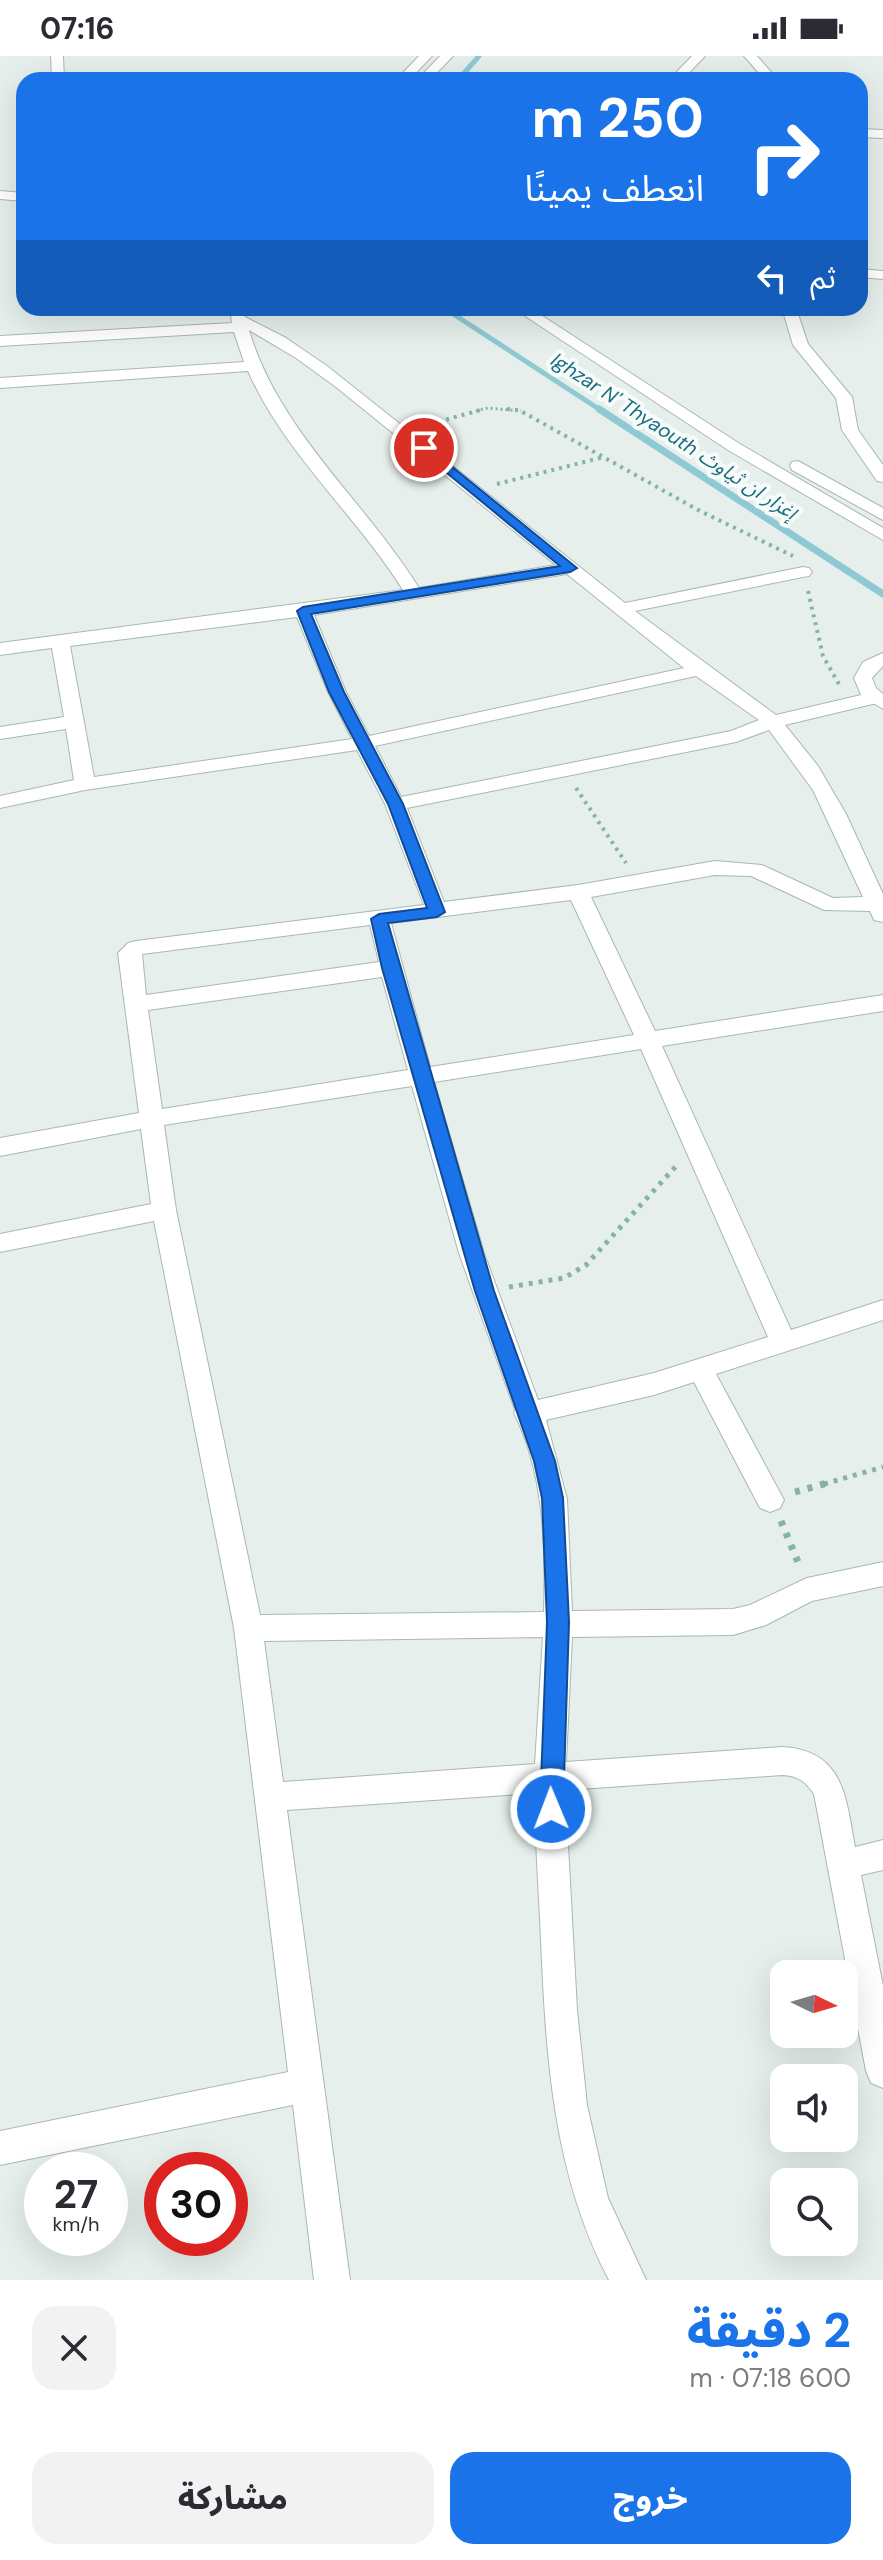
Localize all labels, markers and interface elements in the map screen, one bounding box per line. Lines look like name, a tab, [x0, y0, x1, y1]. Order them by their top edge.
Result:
text: 07:16	[40, 9, 115, 48]
text: 250 m	[532, 81, 704, 154]
icon: right	[732, 104, 836, 208]
text: انعطف يمينًا	[525, 165, 704, 212]
icon: left	[750, 256, 794, 300]
text: ثم	[810, 258, 836, 297]
water label: Ighzar N' Thyaouth إغزار ان ثياوث	[546, 347, 804, 527]
pin	[390, 414, 458, 482]
icon: arrive	[402, 426, 446, 470]
position arrow	[509, 1767, 593, 1851]
north arrow	[770, 1960, 858, 2048]
map controls	[770, 1960, 858, 2256]
button: sound	[770, 2064, 858, 2152]
speed limit sign: 30	[144, 2152, 248, 2256]
text: 27	[54, 2168, 98, 2220]
button: search	[770, 2168, 858, 2256]
text: km/h	[52, 2211, 100, 2237]
text: 2 دقيقة	[687, 2299, 851, 2362]
button: close	[32, 2306, 116, 2390]
text: 600 m · 07:18	[690, 2361, 851, 2395]
button: مشاركة	[32, 2452, 434, 2544]
button: خروج	[450, 2452, 851, 2544]

